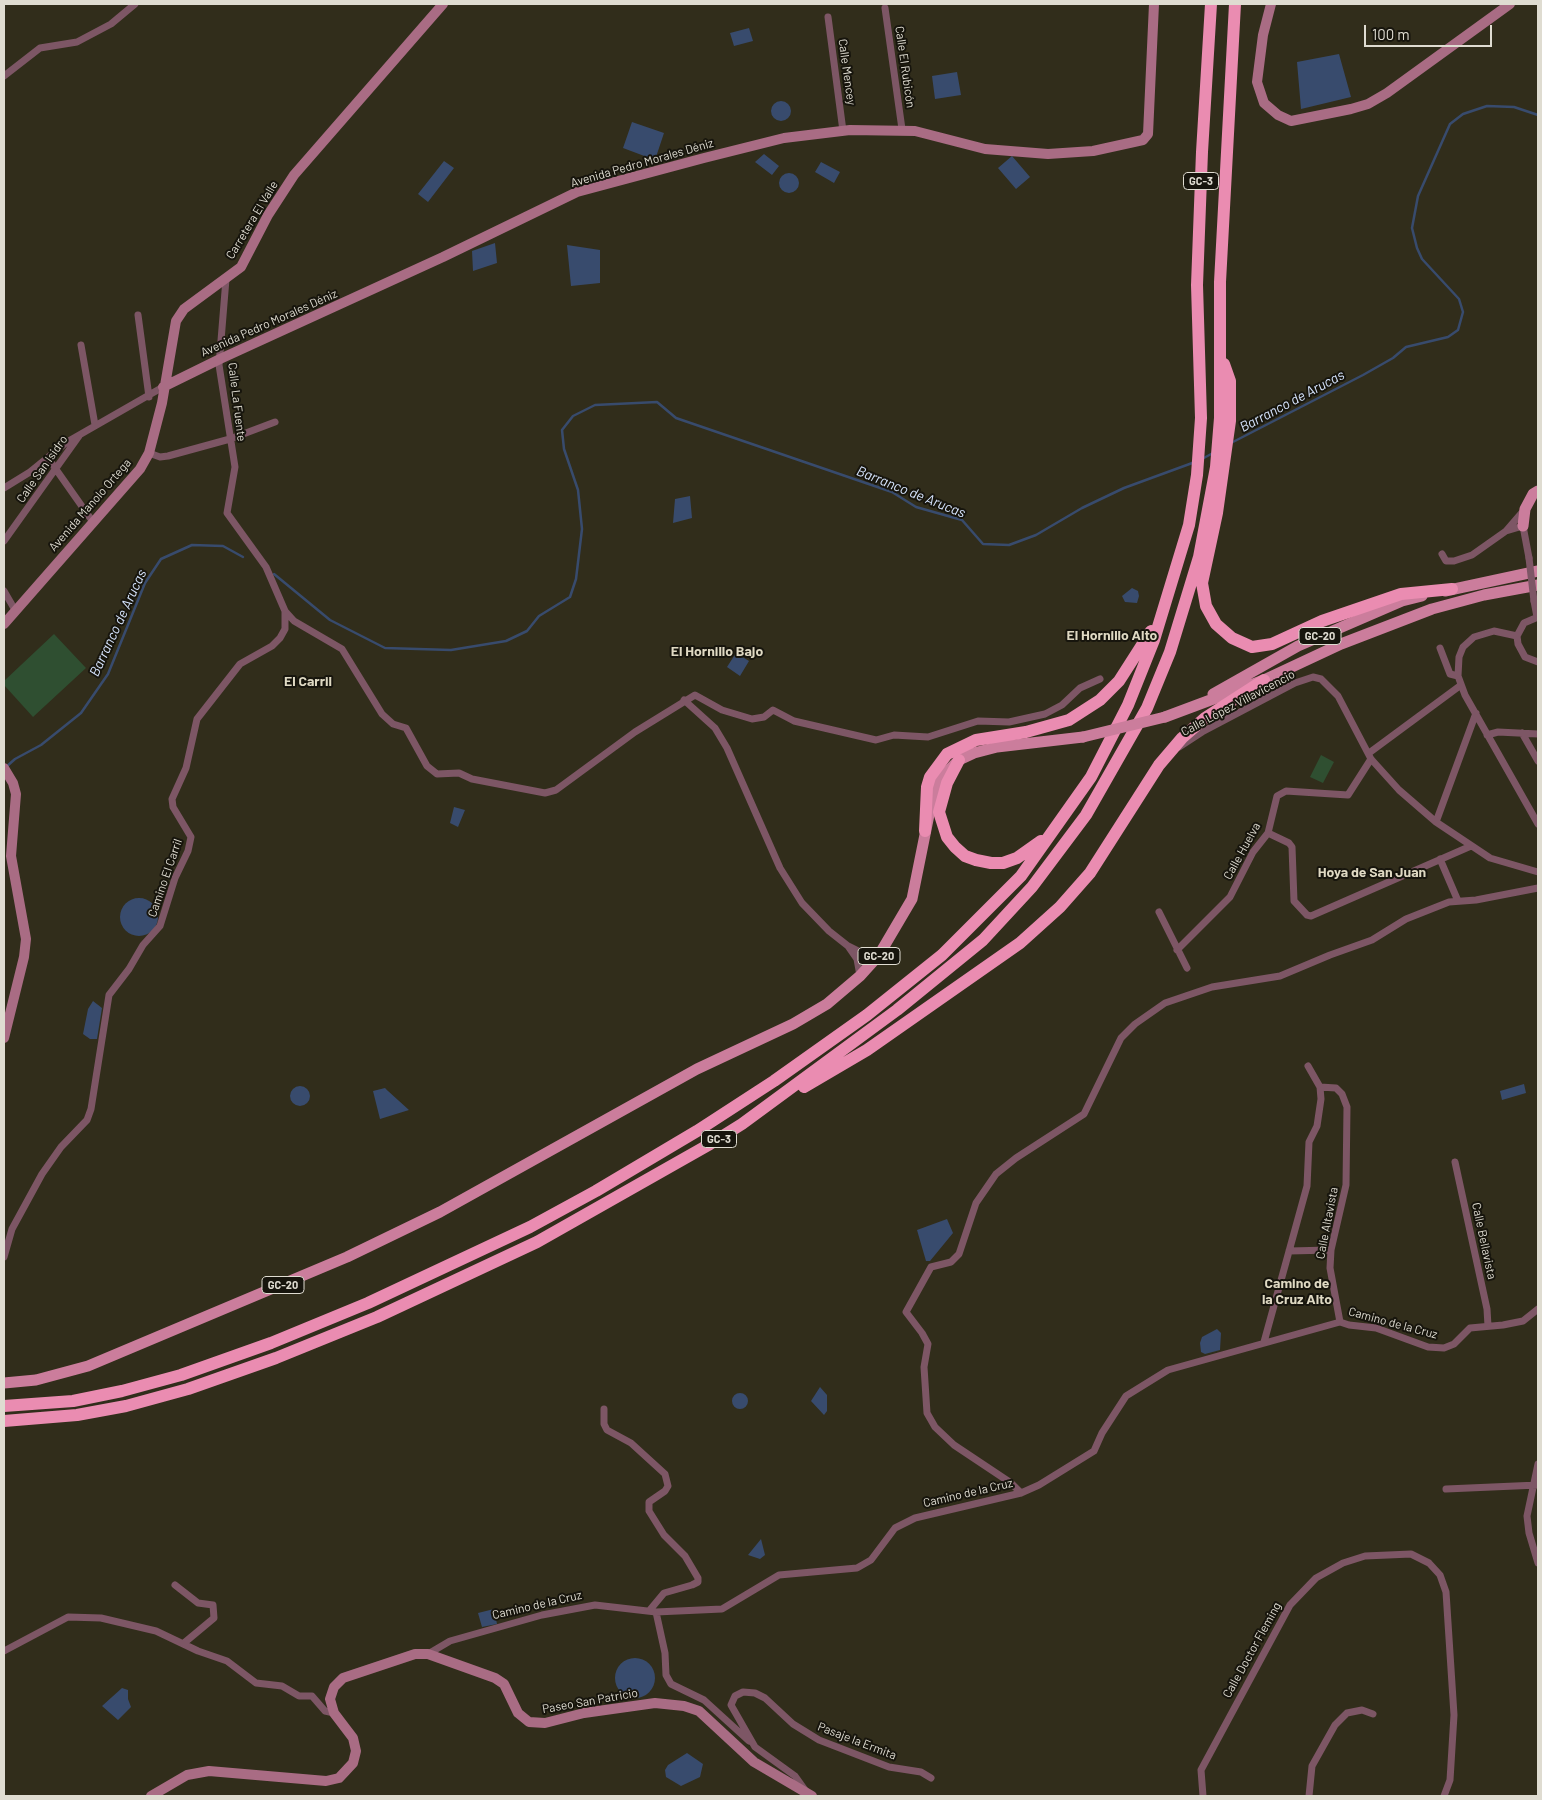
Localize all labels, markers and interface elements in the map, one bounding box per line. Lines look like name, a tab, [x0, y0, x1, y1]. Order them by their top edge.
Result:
scale bar	[1367, 15, 1494, 47]
street label: Calle El Rubicón	[892, 25, 918, 109]
text: 100 m	[1372, 25, 1410, 43]
street label: Calle Mencey	[835, 38, 859, 106]
street label: Avenida Pedro Morales Déniz	[569, 136, 715, 190]
road number: GC-3	[1184, 172, 1218, 190]
street label: Carretera El Valle	[223, 178, 281, 262]
street label: Avenida Pedro Morales Déniz	[198, 286, 340, 360]
street label: Calle La Fuente	[225, 362, 249, 442]
water label: Barranco de Arucas	[1237, 366, 1347, 436]
street label: Calle San Isidro	[13, 433, 71, 505]
street label: Avenida Manolo Ortega	[46, 456, 134, 554]
water label: Barranco de Arucas	[854, 462, 968, 522]
water label: Barranco de Arucas	[86, 567, 150, 679]
district label: El Hornillo Alto	[1067, 627, 1157, 643]
road number: GC-20	[1299, 628, 1341, 644]
district label: El Hornillo Bajo	[671, 643, 763, 659]
street label: Calle López Villavicencio	[1179, 667, 1297, 739]
district label: El Carril	[284, 673, 332, 689]
street label: Calle Huelva	[1220, 820, 1264, 882]
street label: Camino El Carril	[145, 837, 185, 919]
district label: Hoya de San Juan	[1318, 864, 1426, 880]
road number: GC-20	[858, 948, 900, 964]
road number: GC-3	[702, 1130, 736, 1148]
street label: Calle Altavista	[1313, 1186, 1341, 1260]
street label: Calle Bellavista	[1469, 1201, 1499, 1281]
district label: Camino de la Cruz Alto	[1262, 1275, 1332, 1308]
road number: GC-20	[262, 1276, 304, 1294]
street label: Camino de la Cruz	[1347, 1304, 1439, 1342]
street label: Camino de la Cruz	[922, 1476, 1014, 1510]
street label: Camino de la Cruz	[491, 1588, 583, 1622]
street label: Calle Doctor Fleming	[1220, 1600, 1284, 1700]
street label: Paseo San Patricio	[541, 1685, 639, 1717]
street label: Pasaje la Ermita	[816, 1719, 898, 1763]

